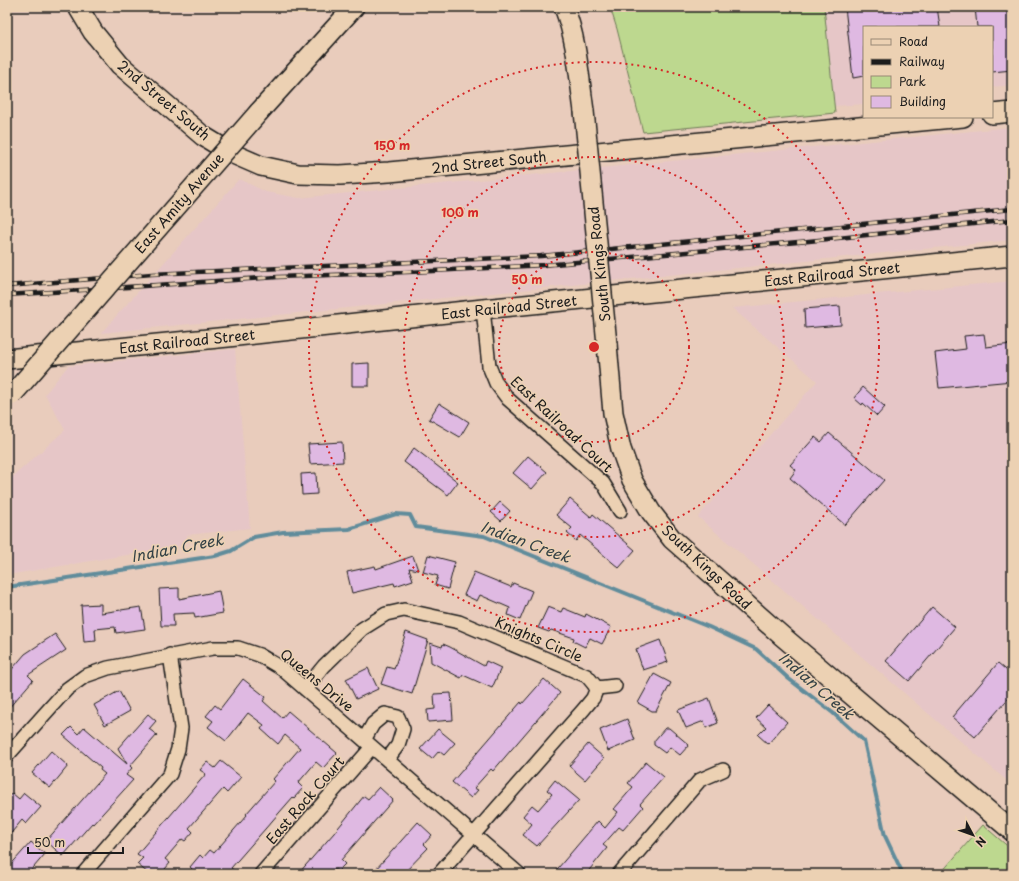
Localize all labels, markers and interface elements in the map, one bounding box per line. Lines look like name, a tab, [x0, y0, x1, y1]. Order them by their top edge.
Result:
legend	[863, 26, 993, 118]
text: Road	[899, 32, 928, 50]
text: Railway	[899, 52, 945, 70]
street label: 2nd Street South	[113, 55, 215, 145]
text: Park	[899, 72, 926, 90]
text: Building	[899, 92, 946, 110]
text: 150 m	[374, 136, 410, 154]
street label: 2nd Street South	[431, 146, 547, 178]
street label: East Amity Avenue	[130, 148, 229, 258]
text: 100 m	[441, 203, 479, 221]
street label: South Kings Road	[582, 205, 616, 323]
street label: East Railroad Street	[763, 256, 901, 292]
text: 50 m	[511, 270, 543, 288]
street label: East Railroad Street	[440, 289, 578, 325]
street label: East Railroad Street	[118, 323, 256, 359]
centre of rings	[587, 340, 601, 354]
street label: East Railroad Court	[506, 371, 618, 477]
water label: Indian Creek	[478, 514, 575, 568]
street label: South Kings Road	[657, 520, 757, 614]
water label: Indian Creek	[129, 527, 226, 567]
street label: Knights Circle	[492, 611, 586, 667]
street label: Queens Drive	[276, 644, 358, 716]
water label: Indian Creek	[774, 646, 861, 725]
street label: East Rock Court	[261, 751, 349, 848]
north arrow	[953, 815, 993, 855]
scale bar	[28, 829, 123, 855]
text: 50 m	[34, 833, 65, 851]
text: N	[971, 833, 990, 851]

